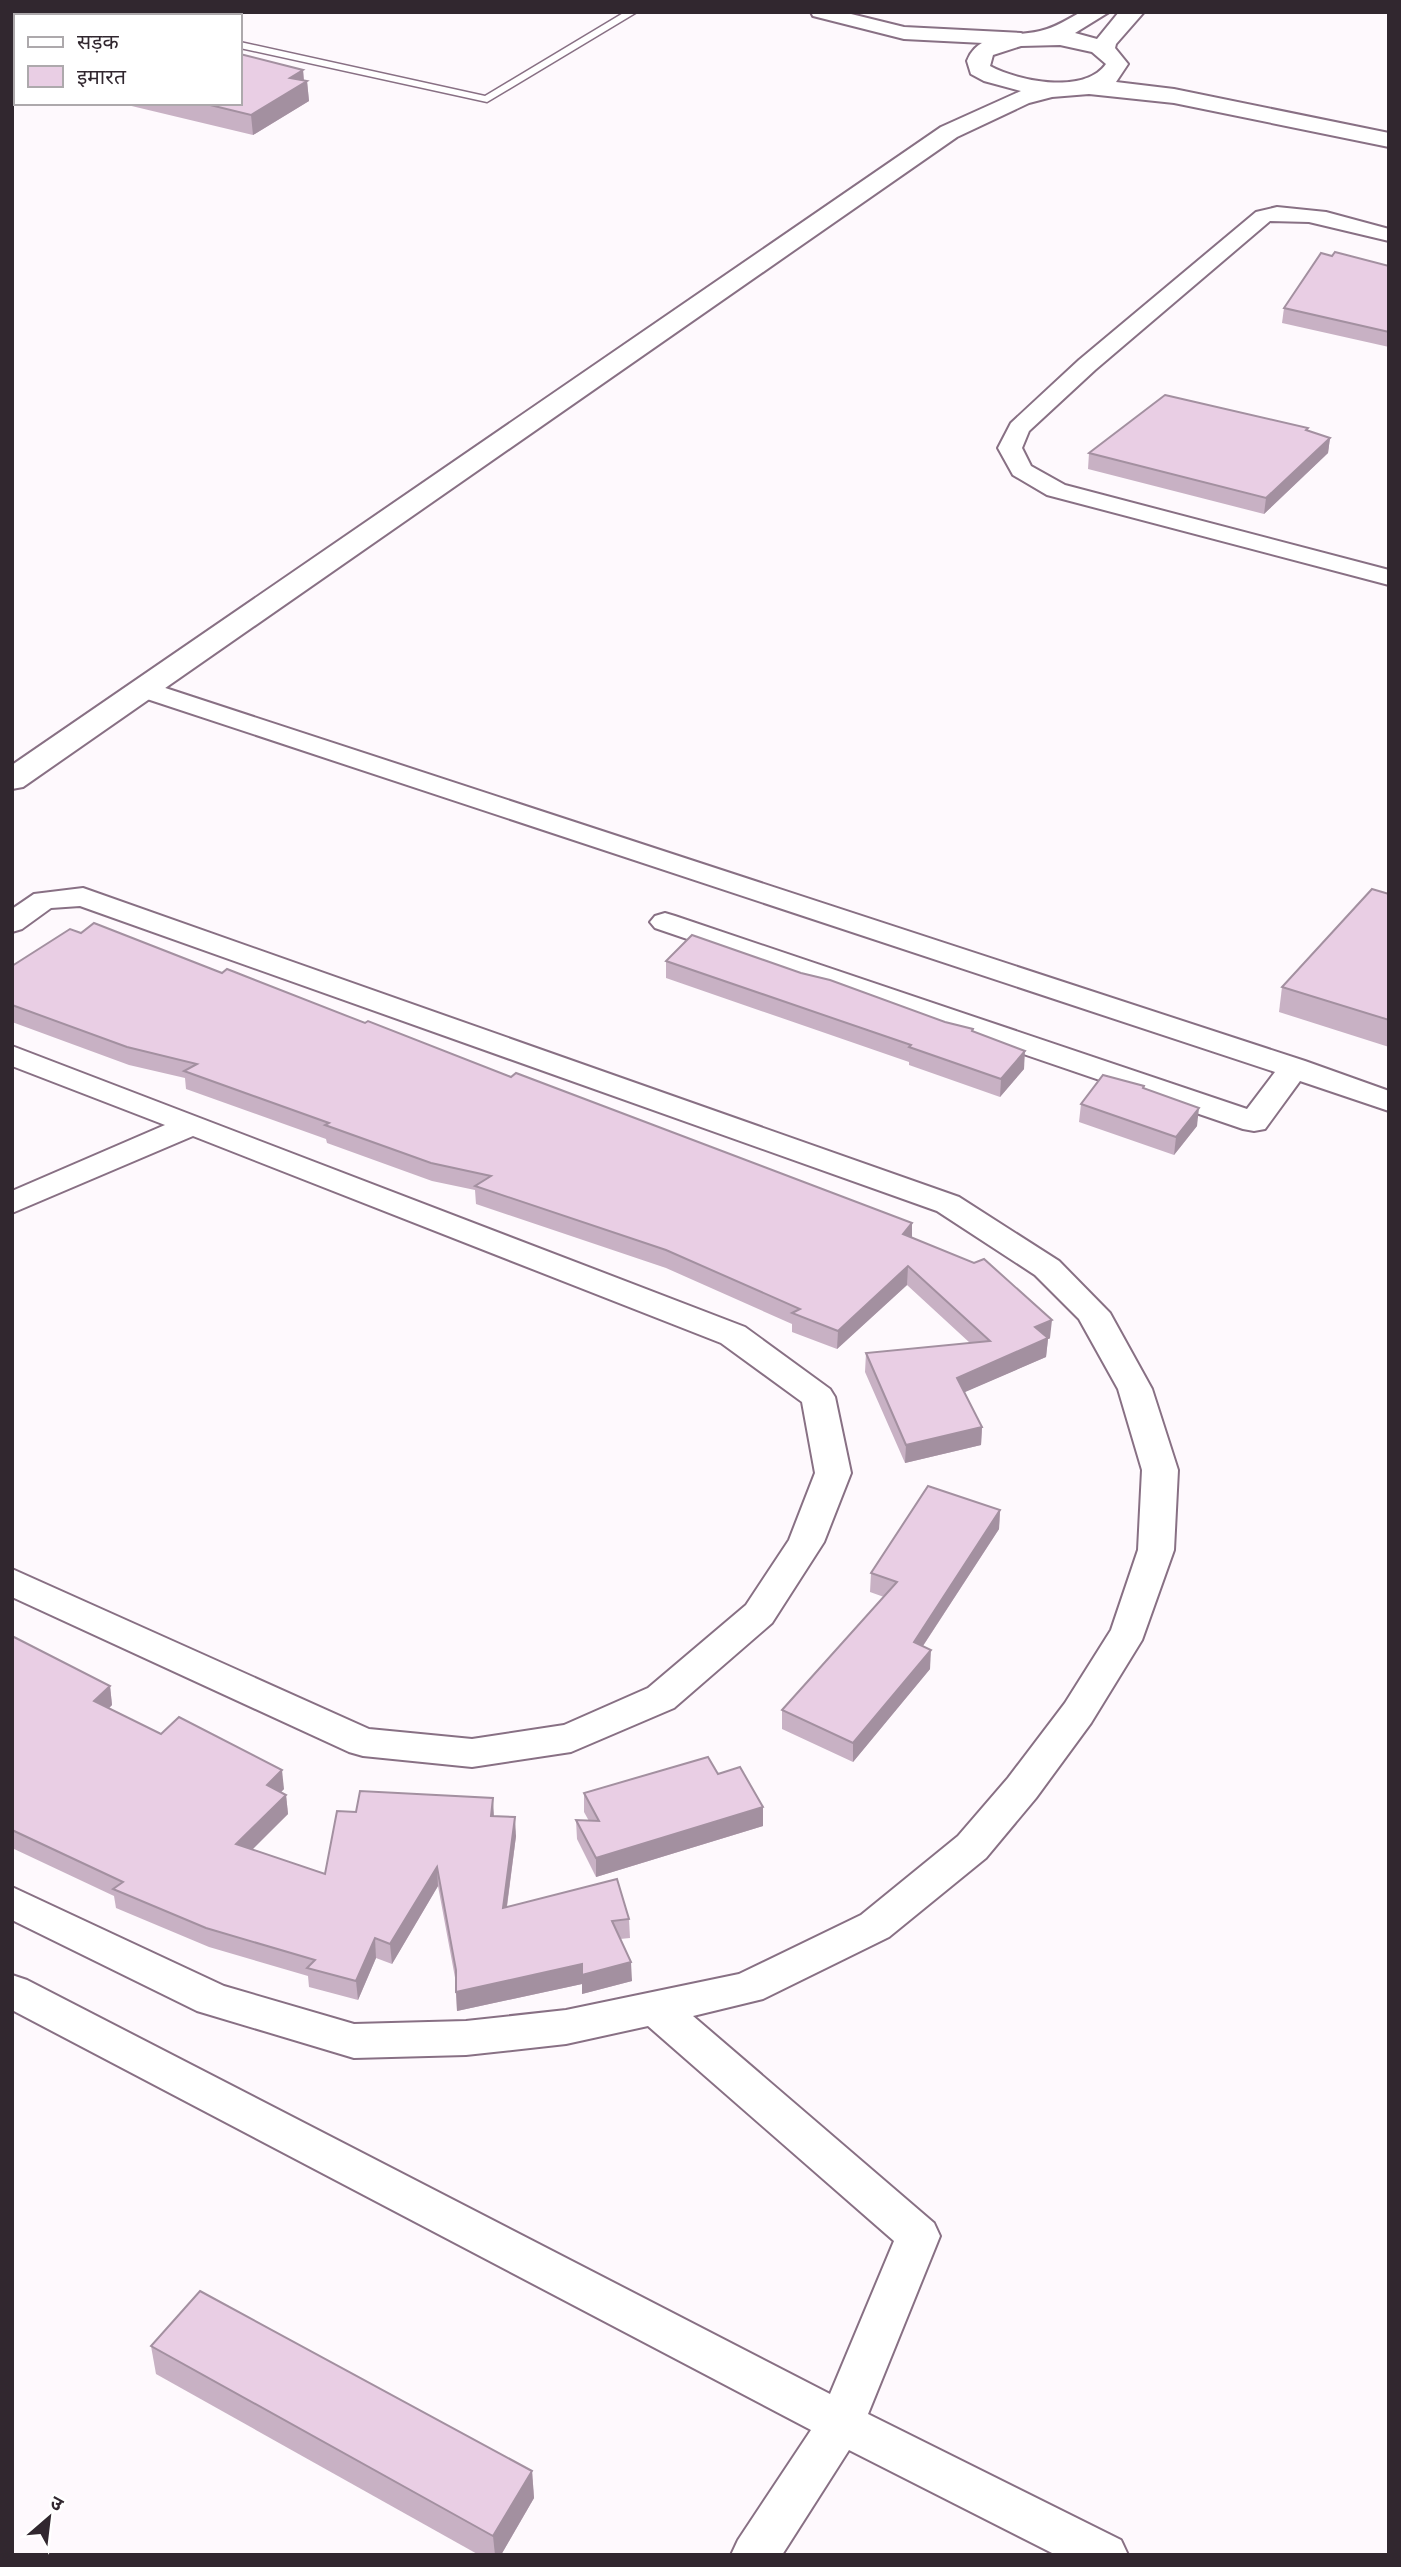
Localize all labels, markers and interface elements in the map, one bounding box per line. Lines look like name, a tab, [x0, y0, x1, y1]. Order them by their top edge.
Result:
legend	[14, 14, 242, 105]
text: सड़क	[77, 28, 119, 53]
text: इमारत	[77, 63, 127, 88]
north arrow	[14, 2483, 84, 2553]
text: उ	[47, 2490, 68, 2516]

